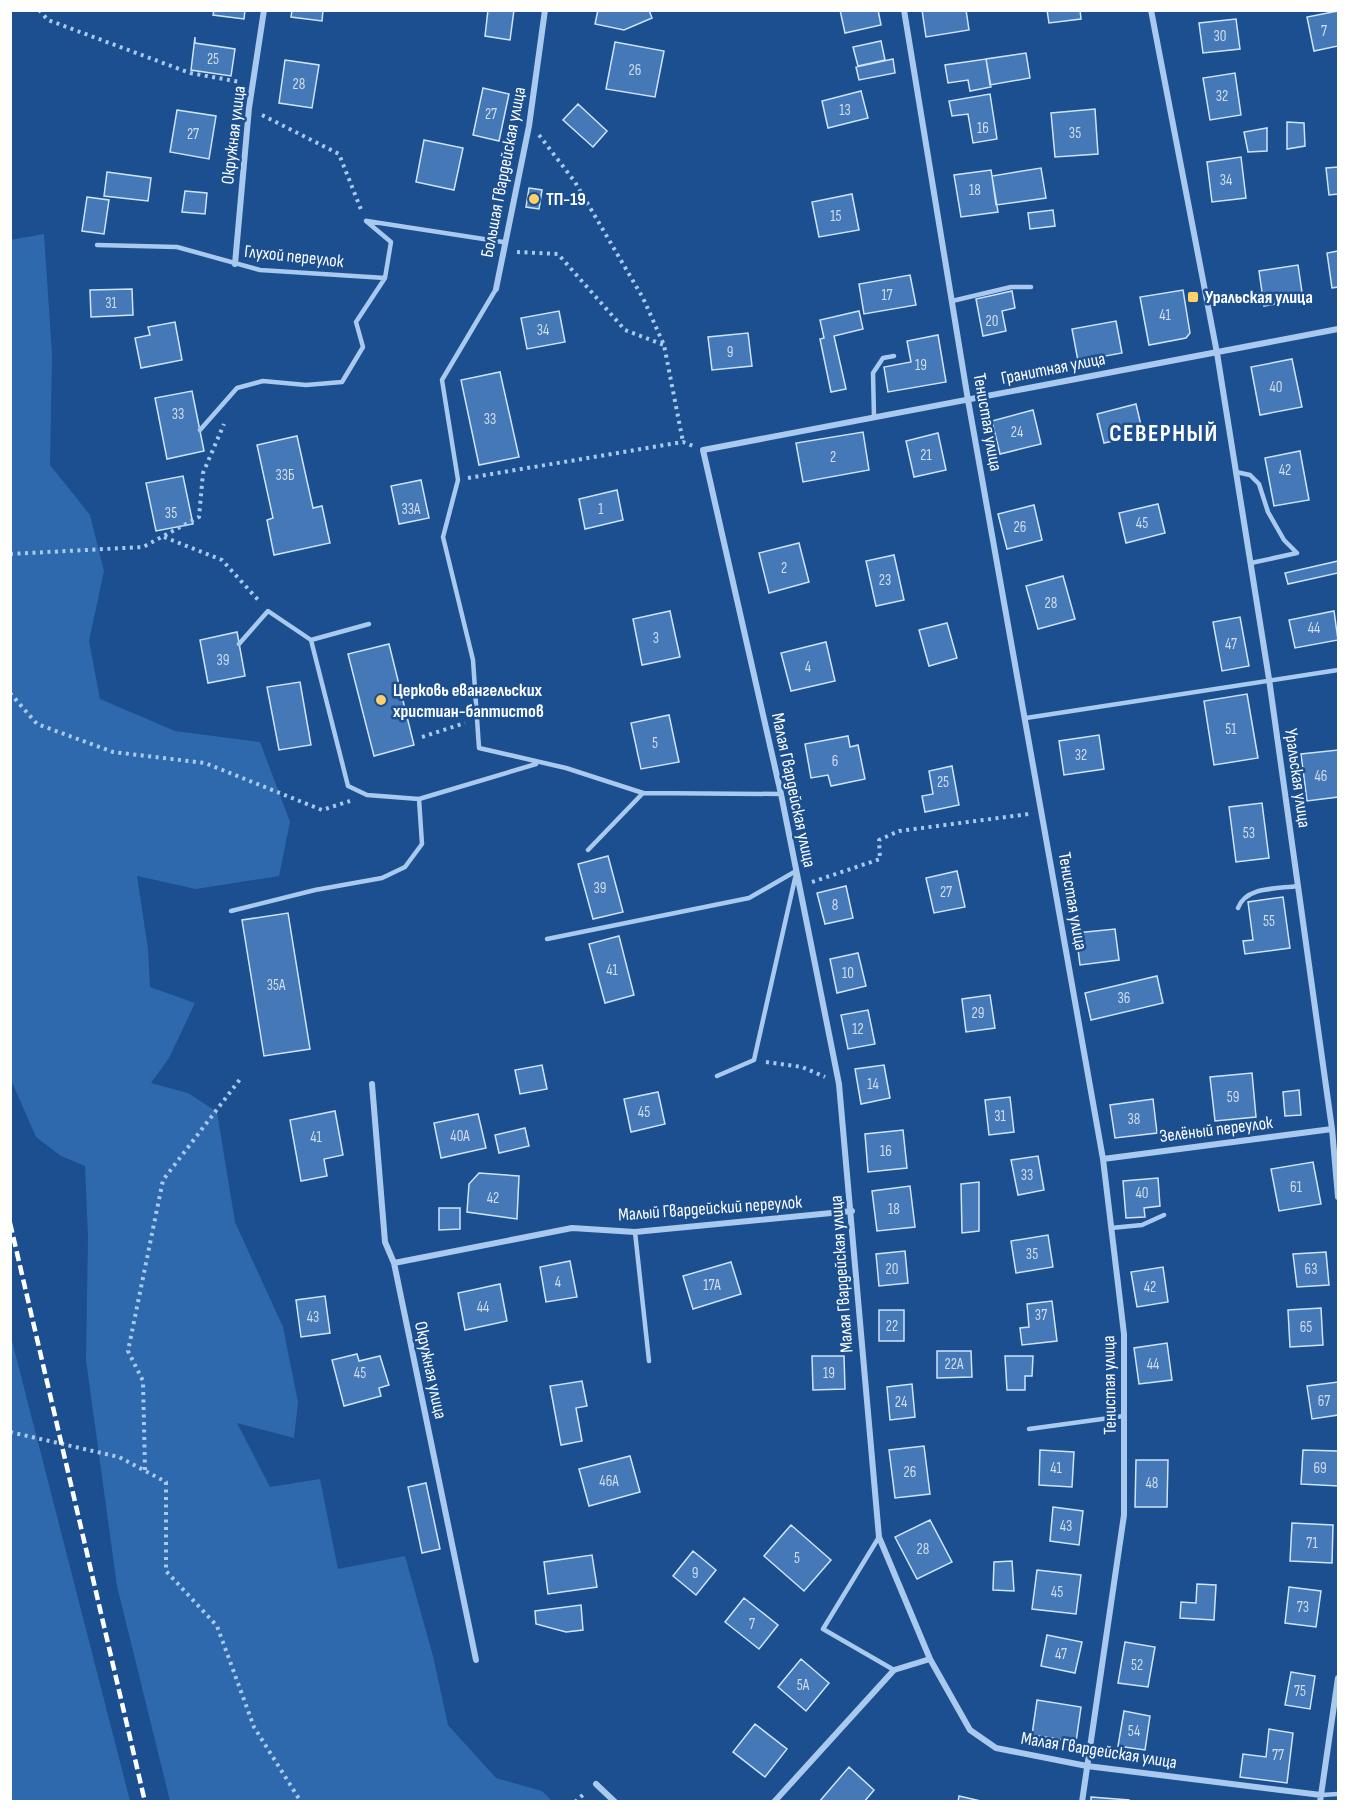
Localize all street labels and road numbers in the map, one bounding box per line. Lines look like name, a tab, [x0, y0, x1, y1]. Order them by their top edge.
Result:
street label: Окружная улица	[217, 85, 250, 186]
street label: Большая Гвардейская улица	[477, 85, 530, 259]
street label: Глухой переулок	[243, 241, 345, 272]
street label: Гранитная улица	[999, 348, 1107, 389]
street label: Тенистая улица	[969, 372, 1006, 473]
street label: Малая Гвардейская улица	[767, 711, 820, 869]
street label: Уральская улица	[1280, 727, 1315, 829]
street label: Тенистая улица	[1054, 851, 1091, 952]
street label: Зелёный переулок	[1158, 1112, 1274, 1147]
street label: Малый Гвардейский переулок	[617, 1192, 803, 1225]
street label: Малая Гвардейская улица	[826, 1195, 857, 1353]
street label: Окружная улица	[410, 1319, 451, 1421]
street label: Тенистая улица	[1098, 1335, 1121, 1435]
street label: Малая Гвардейская улица	[1019, 1728, 1178, 1773]

